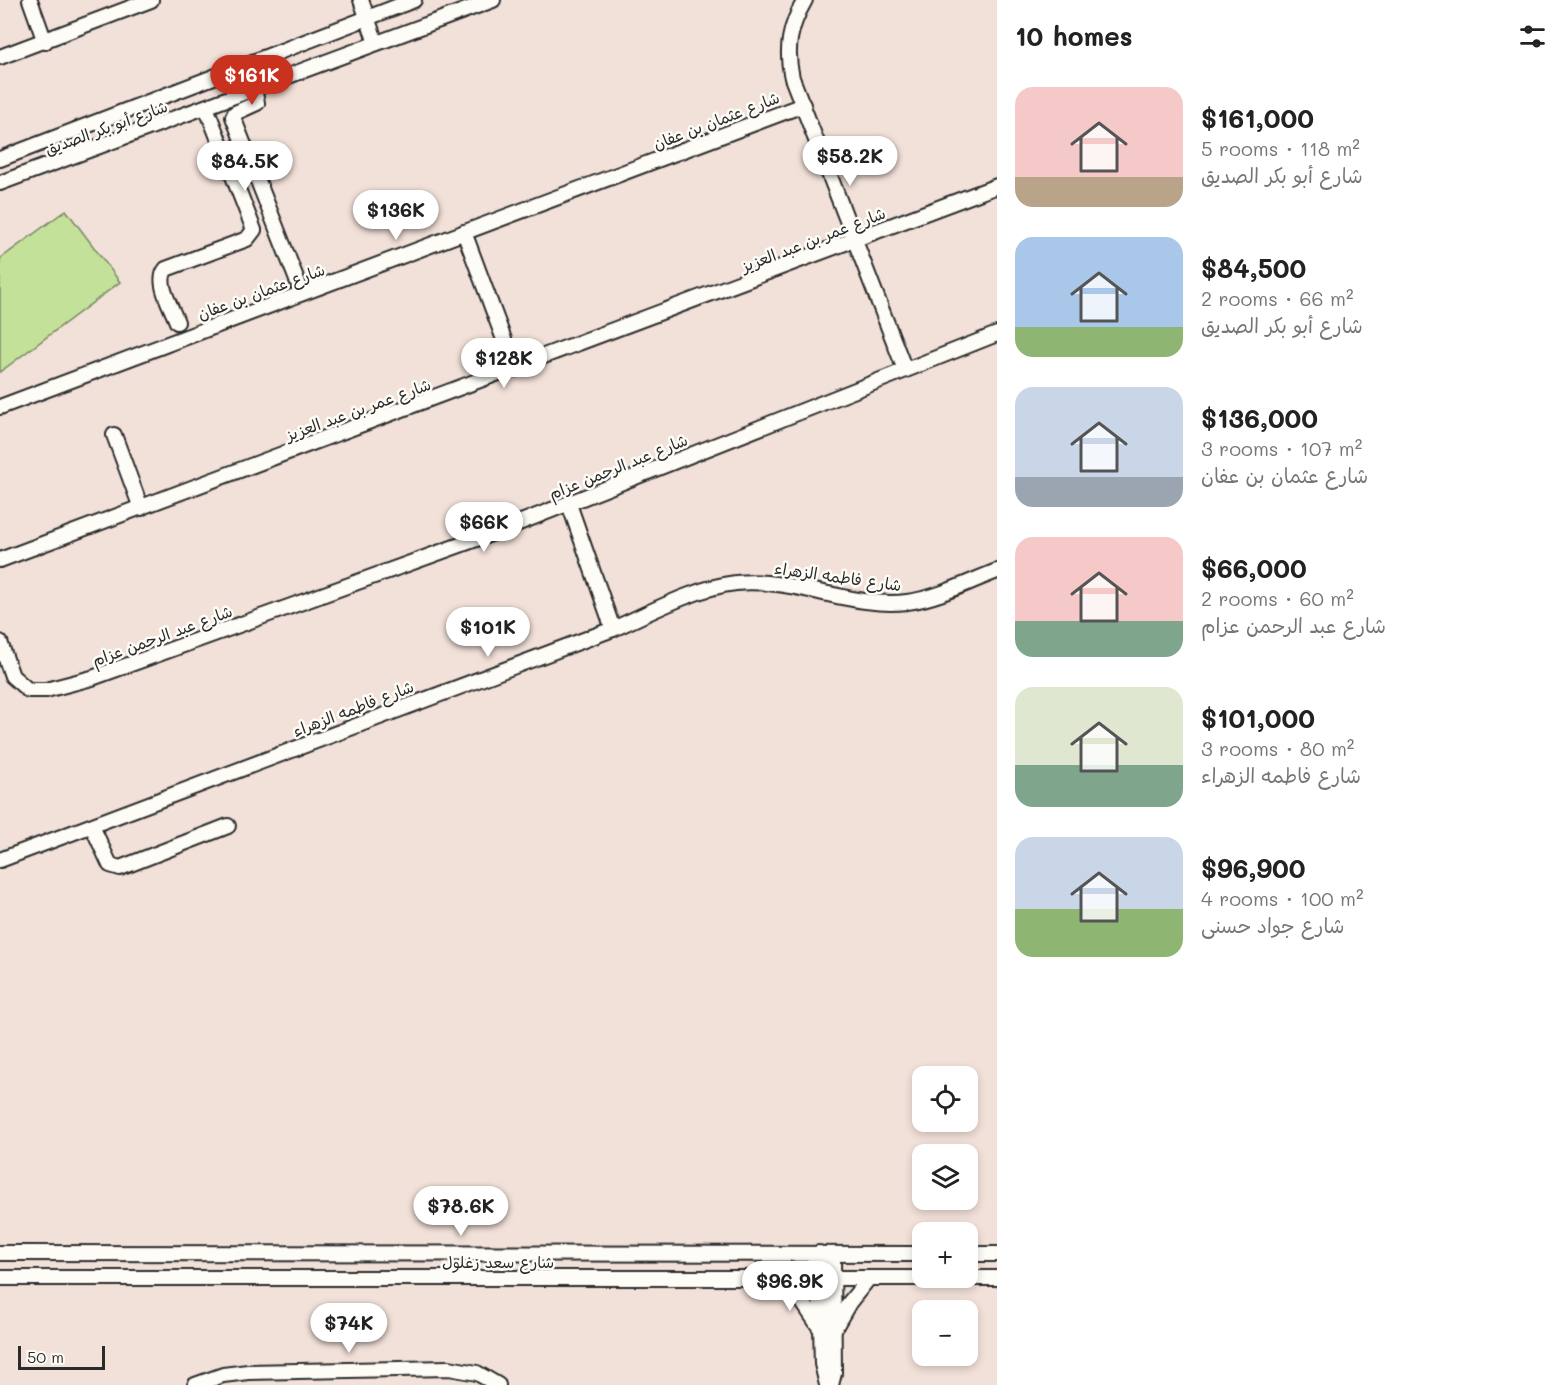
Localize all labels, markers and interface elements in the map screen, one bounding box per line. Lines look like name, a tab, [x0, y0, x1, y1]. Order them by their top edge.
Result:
text: 10 homes	[1015, 19, 1133, 53]
icon: filters	[1516, 20, 1549, 53]
pin: $161K	[210, 55, 294, 106]
text: $161K	[224, 61, 280, 87]
street label: شارع عثمان بن عفان	[650, 86, 783, 156]
street label: شارع أبو بكر الصديق	[42, 95, 171, 161]
text: $161,000	[1201, 101, 1314, 135]
icon: home	[1063, 111, 1135, 183]
text: 5 rooms · 118 m²	[1201, 135, 1360, 161]
pin: $58.2K	[801, 136, 899, 187]
pin: $84.5K	[196, 141, 294, 192]
text: $58.2K	[817, 142, 883, 168]
text: $84.5K	[211, 147, 279, 173]
text: شارع أبو بكر الصديق	[1201, 162, 1363, 188]
pin: $136K	[354, 190, 438, 241]
text: $136K	[367, 196, 425, 222]
street label: شارع عمر بن عبد العزيز	[736, 202, 889, 279]
text: $84,500	[1201, 251, 1306, 285]
street label: شارع عثمان بن عفان	[195, 258, 328, 326]
icon: home	[1063, 261, 1135, 333]
text: 2 rooms · 66 m²	[1201, 285, 1354, 311]
text: شارع أبو بكر الصديق	[1201, 312, 1363, 338]
pin: $128K	[462, 338, 546, 389]
text: $128K	[475, 344, 533, 370]
street label: شارع عمر بن عبد العزيز	[281, 373, 434, 448]
text: $136,000	[1201, 401, 1318, 435]
icon: home	[1063, 411, 1135, 483]
street label: شارع عبد الرحمن عزام	[545, 429, 692, 506]
text: 3 rooms · 107 m²	[1201, 435, 1362, 461]
text: شارع عثمان بن عفان	[1201, 462, 1368, 488]
pin: $66K	[448, 502, 520, 553]
text: $66K	[459, 508, 509, 534]
text: $66,000	[1201, 551, 1307, 585]
street label: شارع فاطمه الزهراء	[773, 557, 903, 597]
icon: home	[1063, 561, 1135, 633]
text: 2 rooms · 60 m²	[1201, 585, 1354, 611]
street label: شارع عبد الرحمن عزام	[89, 600, 236, 673]
pin: $101K	[446, 607, 530, 658]
text: شارع عبد الرحمن عزام	[1201, 612, 1386, 638]
text: $101K	[460, 613, 516, 639]
street label: شارع فاطمه الزهراء	[290, 675, 417, 743]
text: $101,000	[1201, 701, 1315, 735]
icon: home	[1063, 711, 1135, 783]
text: 3 rooms · 80 m²	[1201, 735, 1354, 761]
text: شارع فاطمه الزهراء	[1201, 762, 1361, 788]
text: $96,900	[1201, 851, 1305, 885]
icon: home	[1063, 861, 1135, 933]
text: 4 rooms · 100 m²	[1201, 885, 1364, 911]
text: شارع جواد حسنى	[1201, 912, 1344, 938]
map controls	[912, 1066, 978, 1366]
button: locate	[912, 1066, 978, 1132]
button: layers	[912, 1144, 978, 1210]
pin: $78.6K	[412, 1186, 510, 1237]
text: $78.6K	[427, 1192, 495, 1218]
button: +	[912, 1222, 978, 1288]
street label: شارع سعد زغلول	[442, 1251, 554, 1274]
pin: $96.9K	[741, 1261, 839, 1312]
text: $96.9K	[756, 1267, 824, 1293]
button: −	[912, 1300, 978, 1366]
pin: $74K	[313, 1303, 385, 1354]
text: $74K	[324, 1309, 374, 1335]
scale bar	[18, 1343, 105, 1370]
text: 50 m	[27, 1346, 64, 1367]

